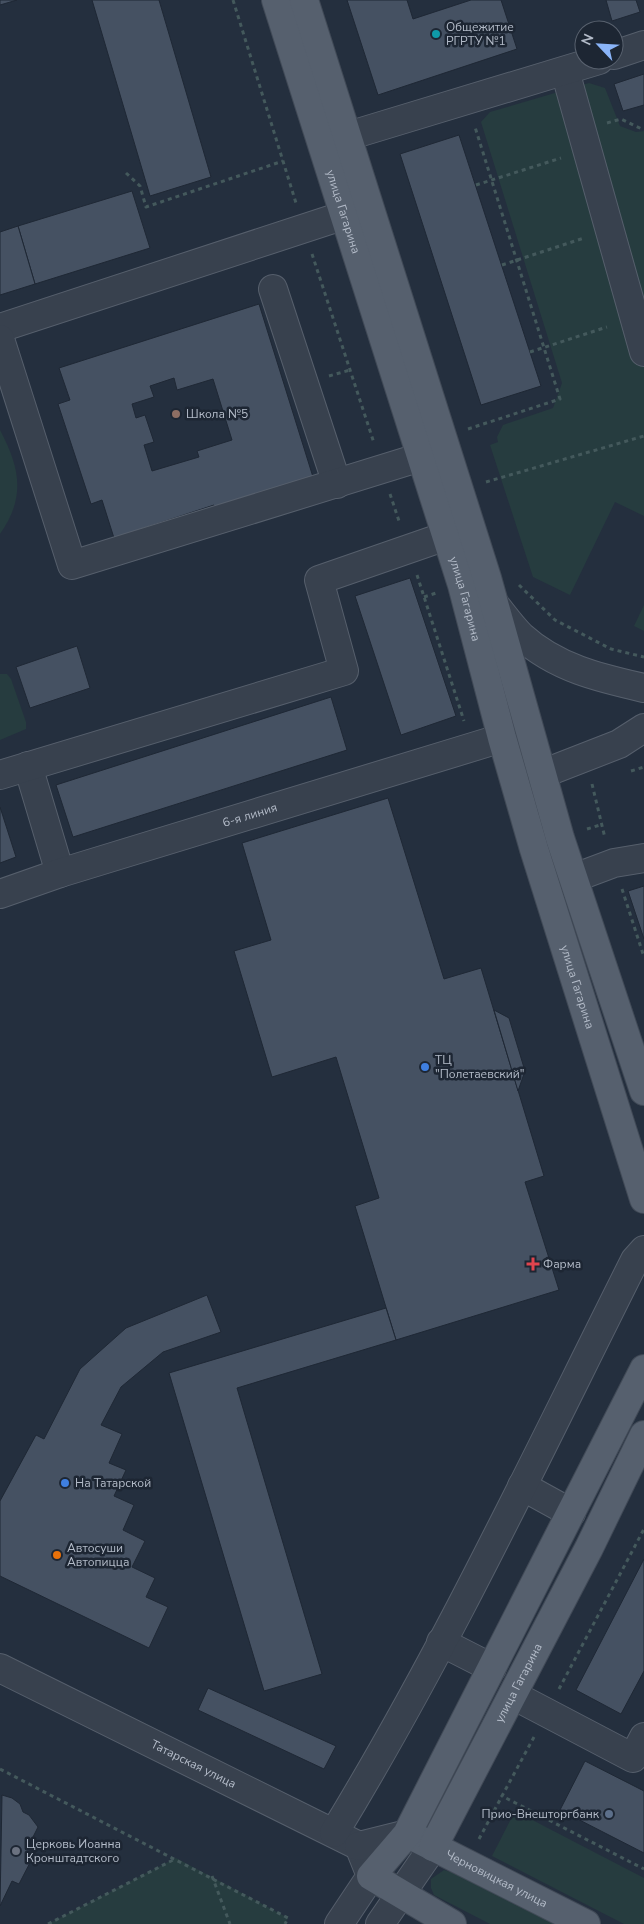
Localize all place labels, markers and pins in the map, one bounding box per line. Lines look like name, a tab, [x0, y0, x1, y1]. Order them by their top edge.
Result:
place label: Общежитие РГРТУ №1	[446, 19, 514, 49]
marker: Общежитие РГРТУ №1	[430, 28, 442, 40]
place label: Школа №5	[186, 406, 248, 422]
marker: Школа №5	[170, 408, 182, 420]
place label: ТЦ "Полетаевский"	[435, 1052, 524, 1082]
marker: ТЦ "Полетаевский"	[419, 1061, 431, 1073]
place label: Фарма	[543, 1256, 581, 1272]
marker: Фарма	[527, 1258, 539, 1270]
place label: На Татарской	[75, 1475, 151, 1491]
marker: На Татарской	[59, 1477, 71, 1489]
place label: Автосуши Автопицца	[67, 1540, 129, 1570]
marker: Автосуши Автопицца	[51, 1549, 63, 1561]
place label: Прио-Внешторгбанк	[481, 1806, 600, 1822]
marker: Прио-Внешторгбанк	[603, 1808, 615, 1820]
place label: Церковь Иоанна Кронштадтского	[26, 1836, 121, 1866]
marker: Церковь Иоанна Кронштадтского	[10, 1845, 22, 1857]

